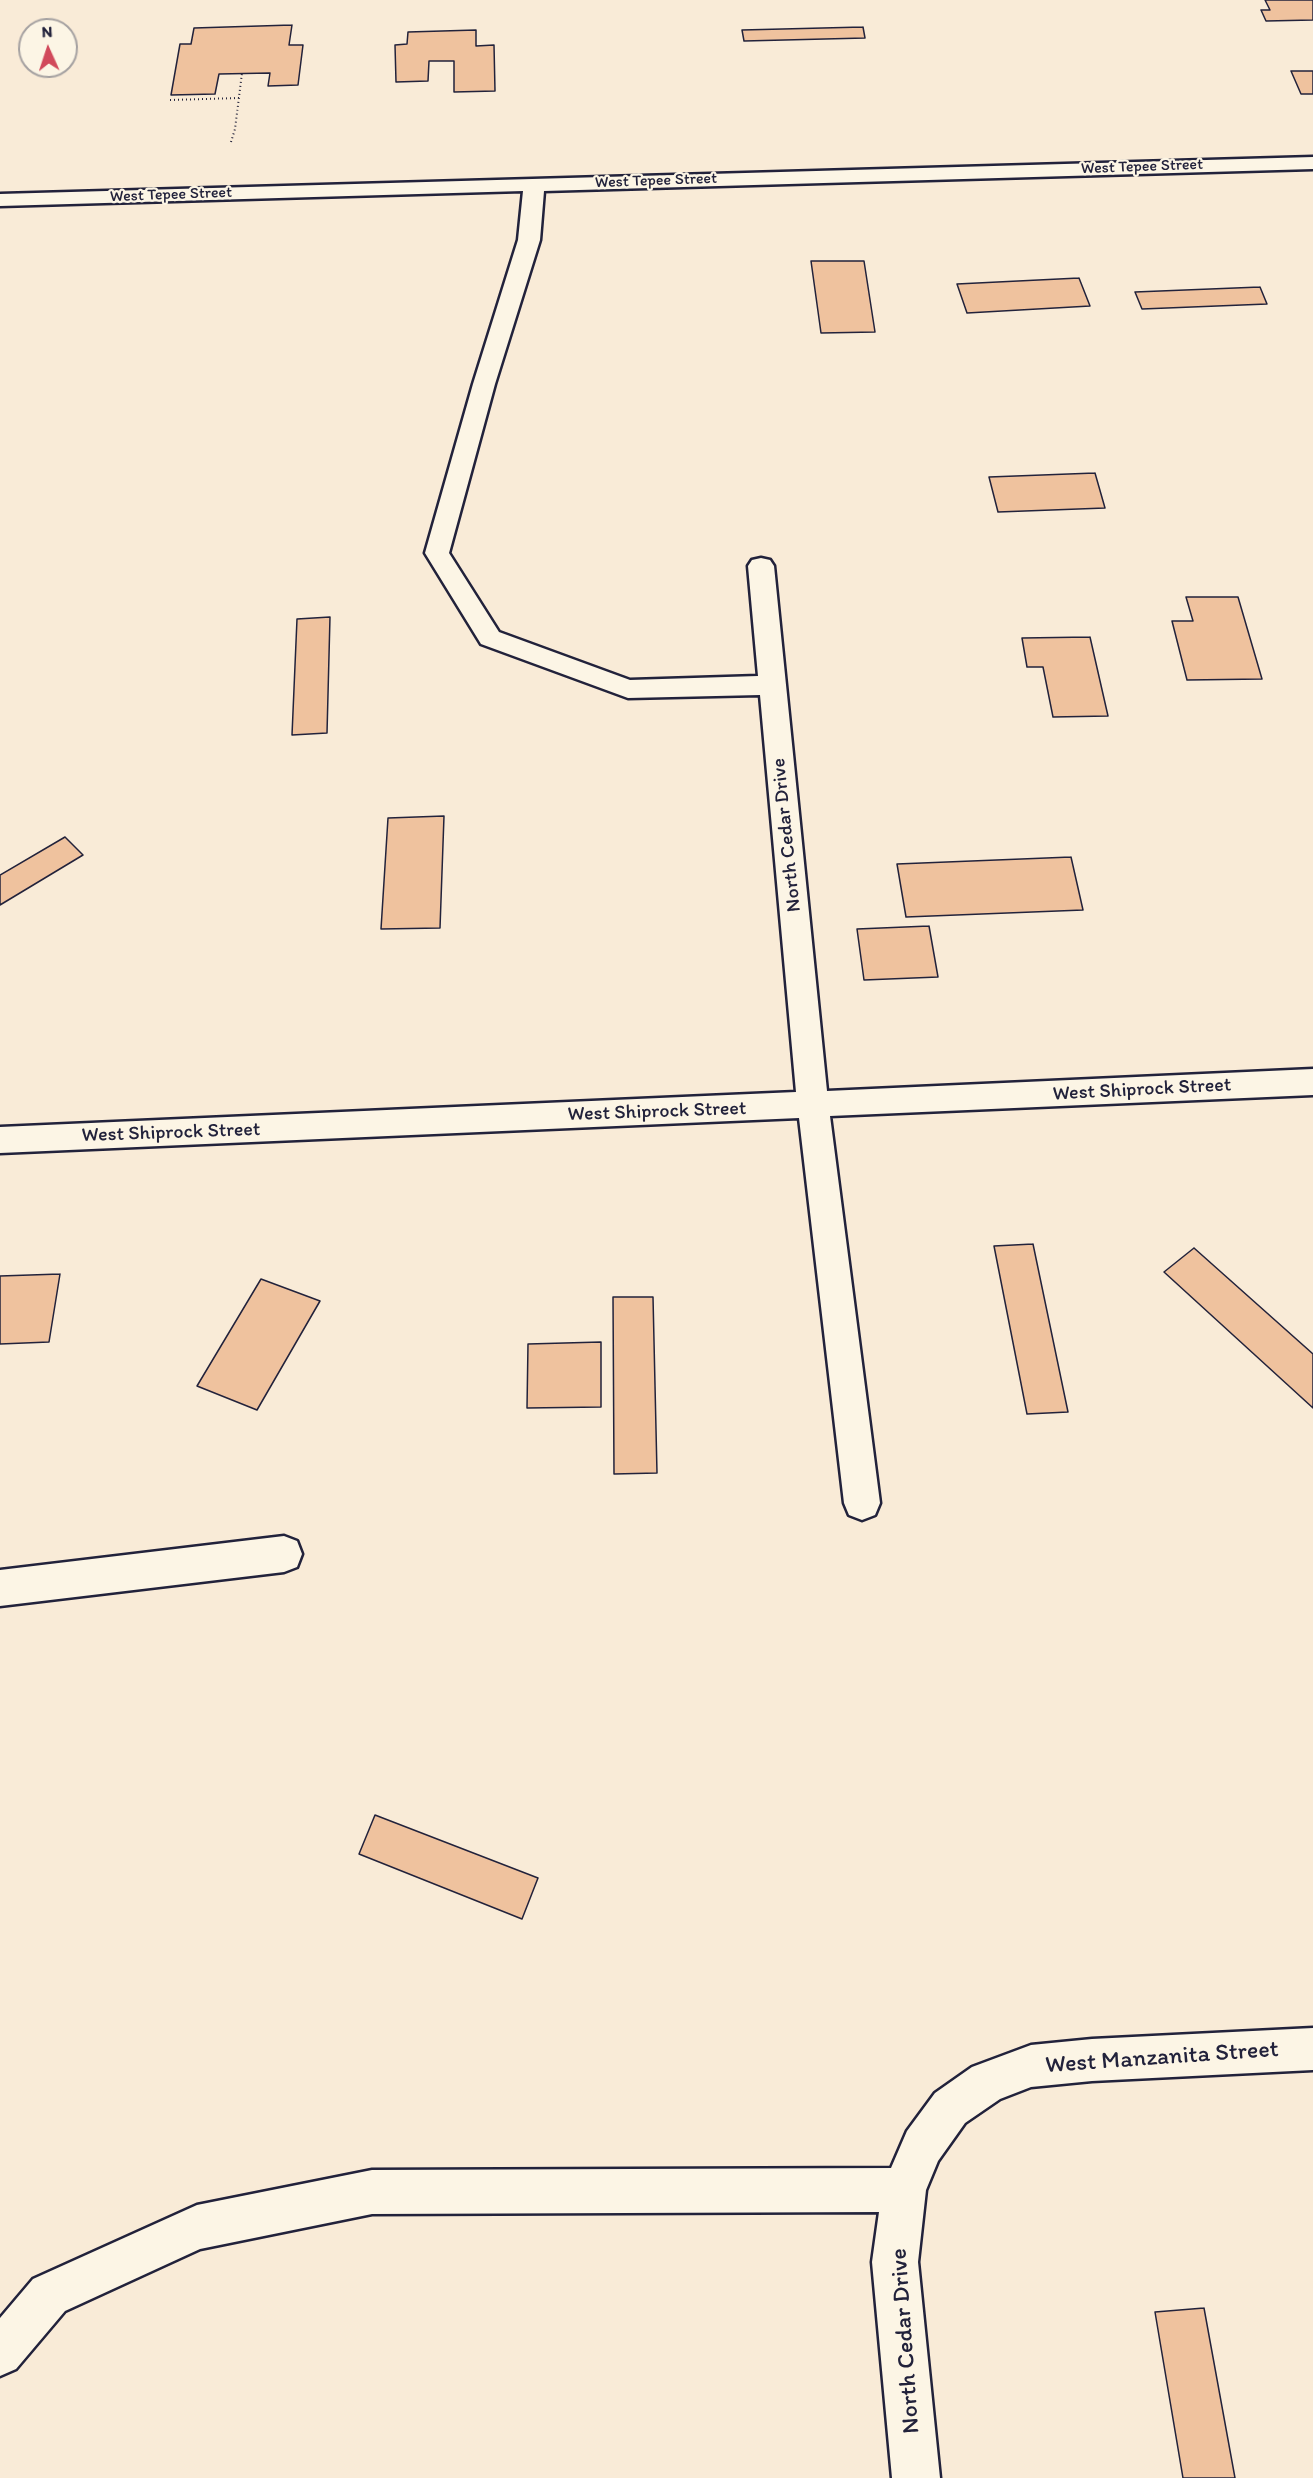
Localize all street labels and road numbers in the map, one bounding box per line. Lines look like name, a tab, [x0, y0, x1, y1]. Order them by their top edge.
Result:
street label: West Tepee Street	[1081, 155, 1203, 179]
street label: West Tepee Street	[595, 169, 717, 193]
street label: West Tepee Street	[110, 183, 232, 207]
street label: North Cedar Drive	[767, 757, 807, 913]
street label: West Shiprock Street	[1052, 1073, 1232, 1107]
street label: West Shiprock Street	[567, 1097, 747, 1127]
street label: West Shiprock Street	[81, 1118, 261, 1148]
street label: West Manzanita Street	[1044, 2035, 1280, 2081]
street label: North Cedar Drive	[885, 2247, 927, 2435]

